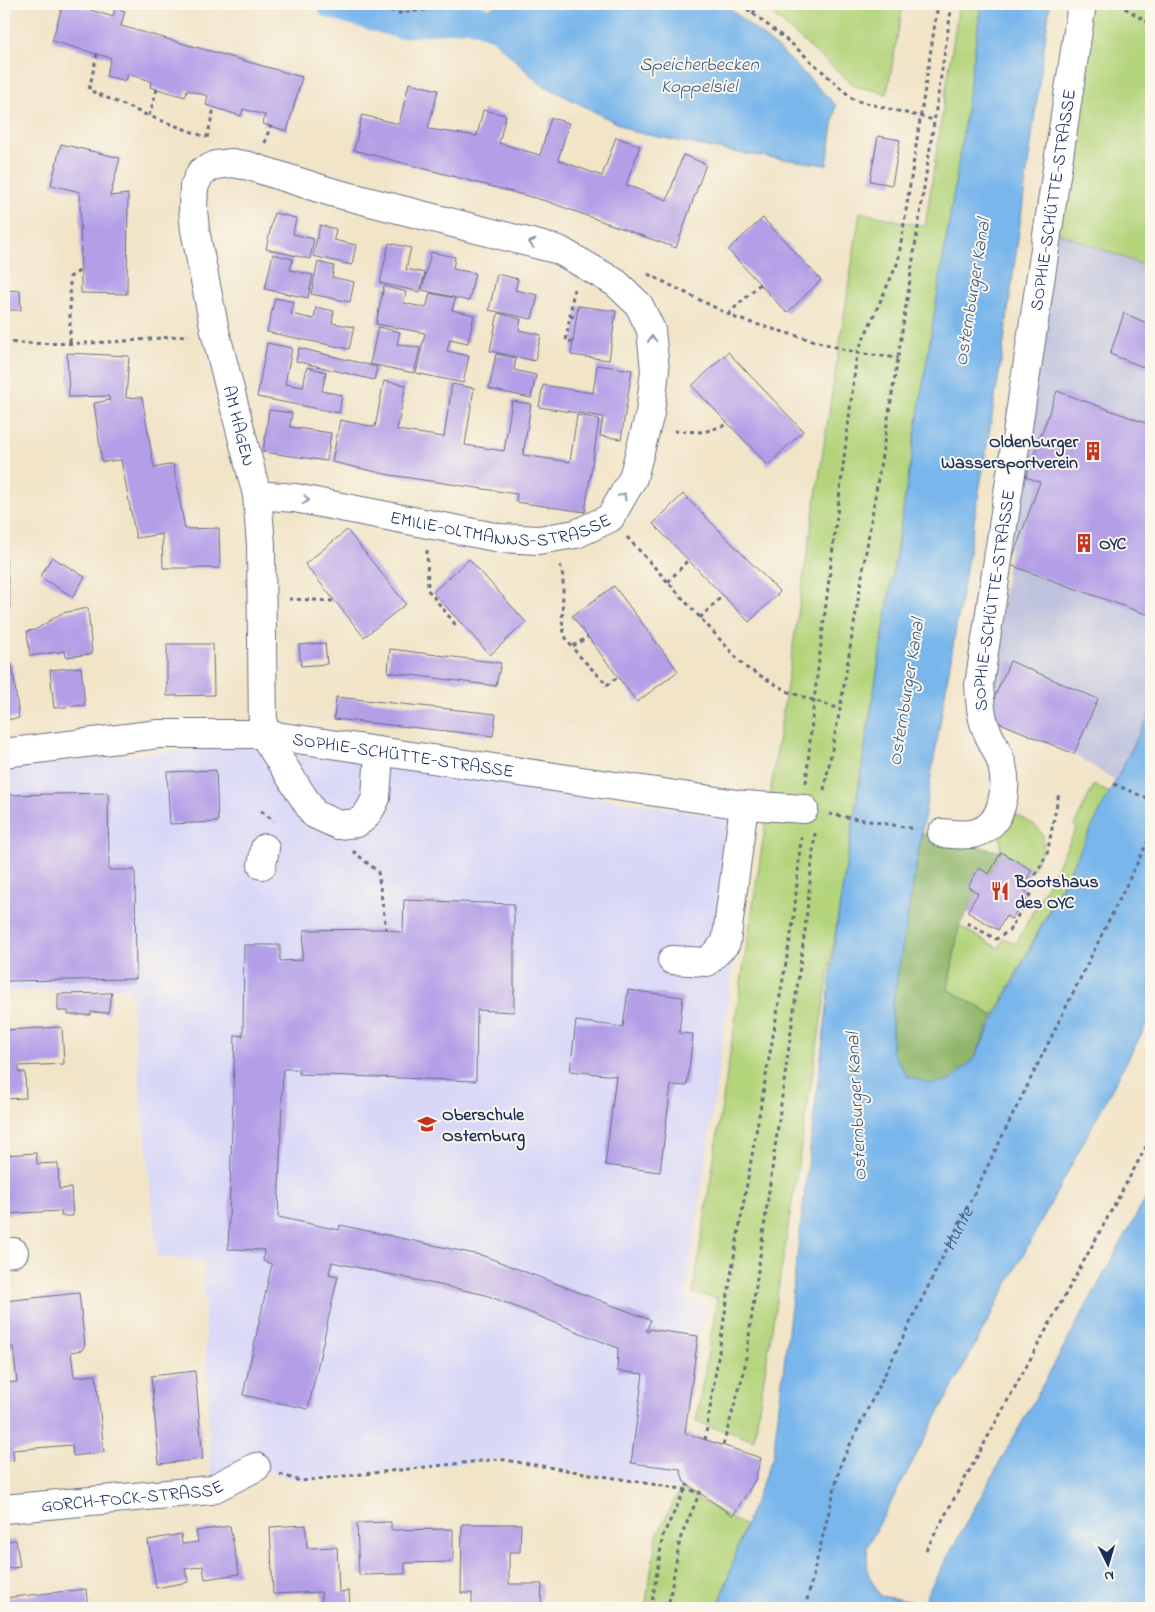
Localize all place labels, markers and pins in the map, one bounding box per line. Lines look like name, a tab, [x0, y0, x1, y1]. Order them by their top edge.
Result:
place label: Oldenburger Wassersportverein	[941, 430, 1078, 477]
building icon: Oldenburger Wassersportverein	[1082, 440, 1104, 462]
building icon: OYC	[1073, 532, 1095, 554]
place label: OYC	[1099, 532, 1127, 558]
place label: Bootshaus des OYC	[1014, 870, 1099, 917]
restaurant icon: Bootshaus des OYC	[989, 880, 1011, 902]
place label: Oberschule Osternburg	[442, 1103, 525, 1151]
school or university icon: Oberschule Osternburg	[416, 1113, 438, 1135]

